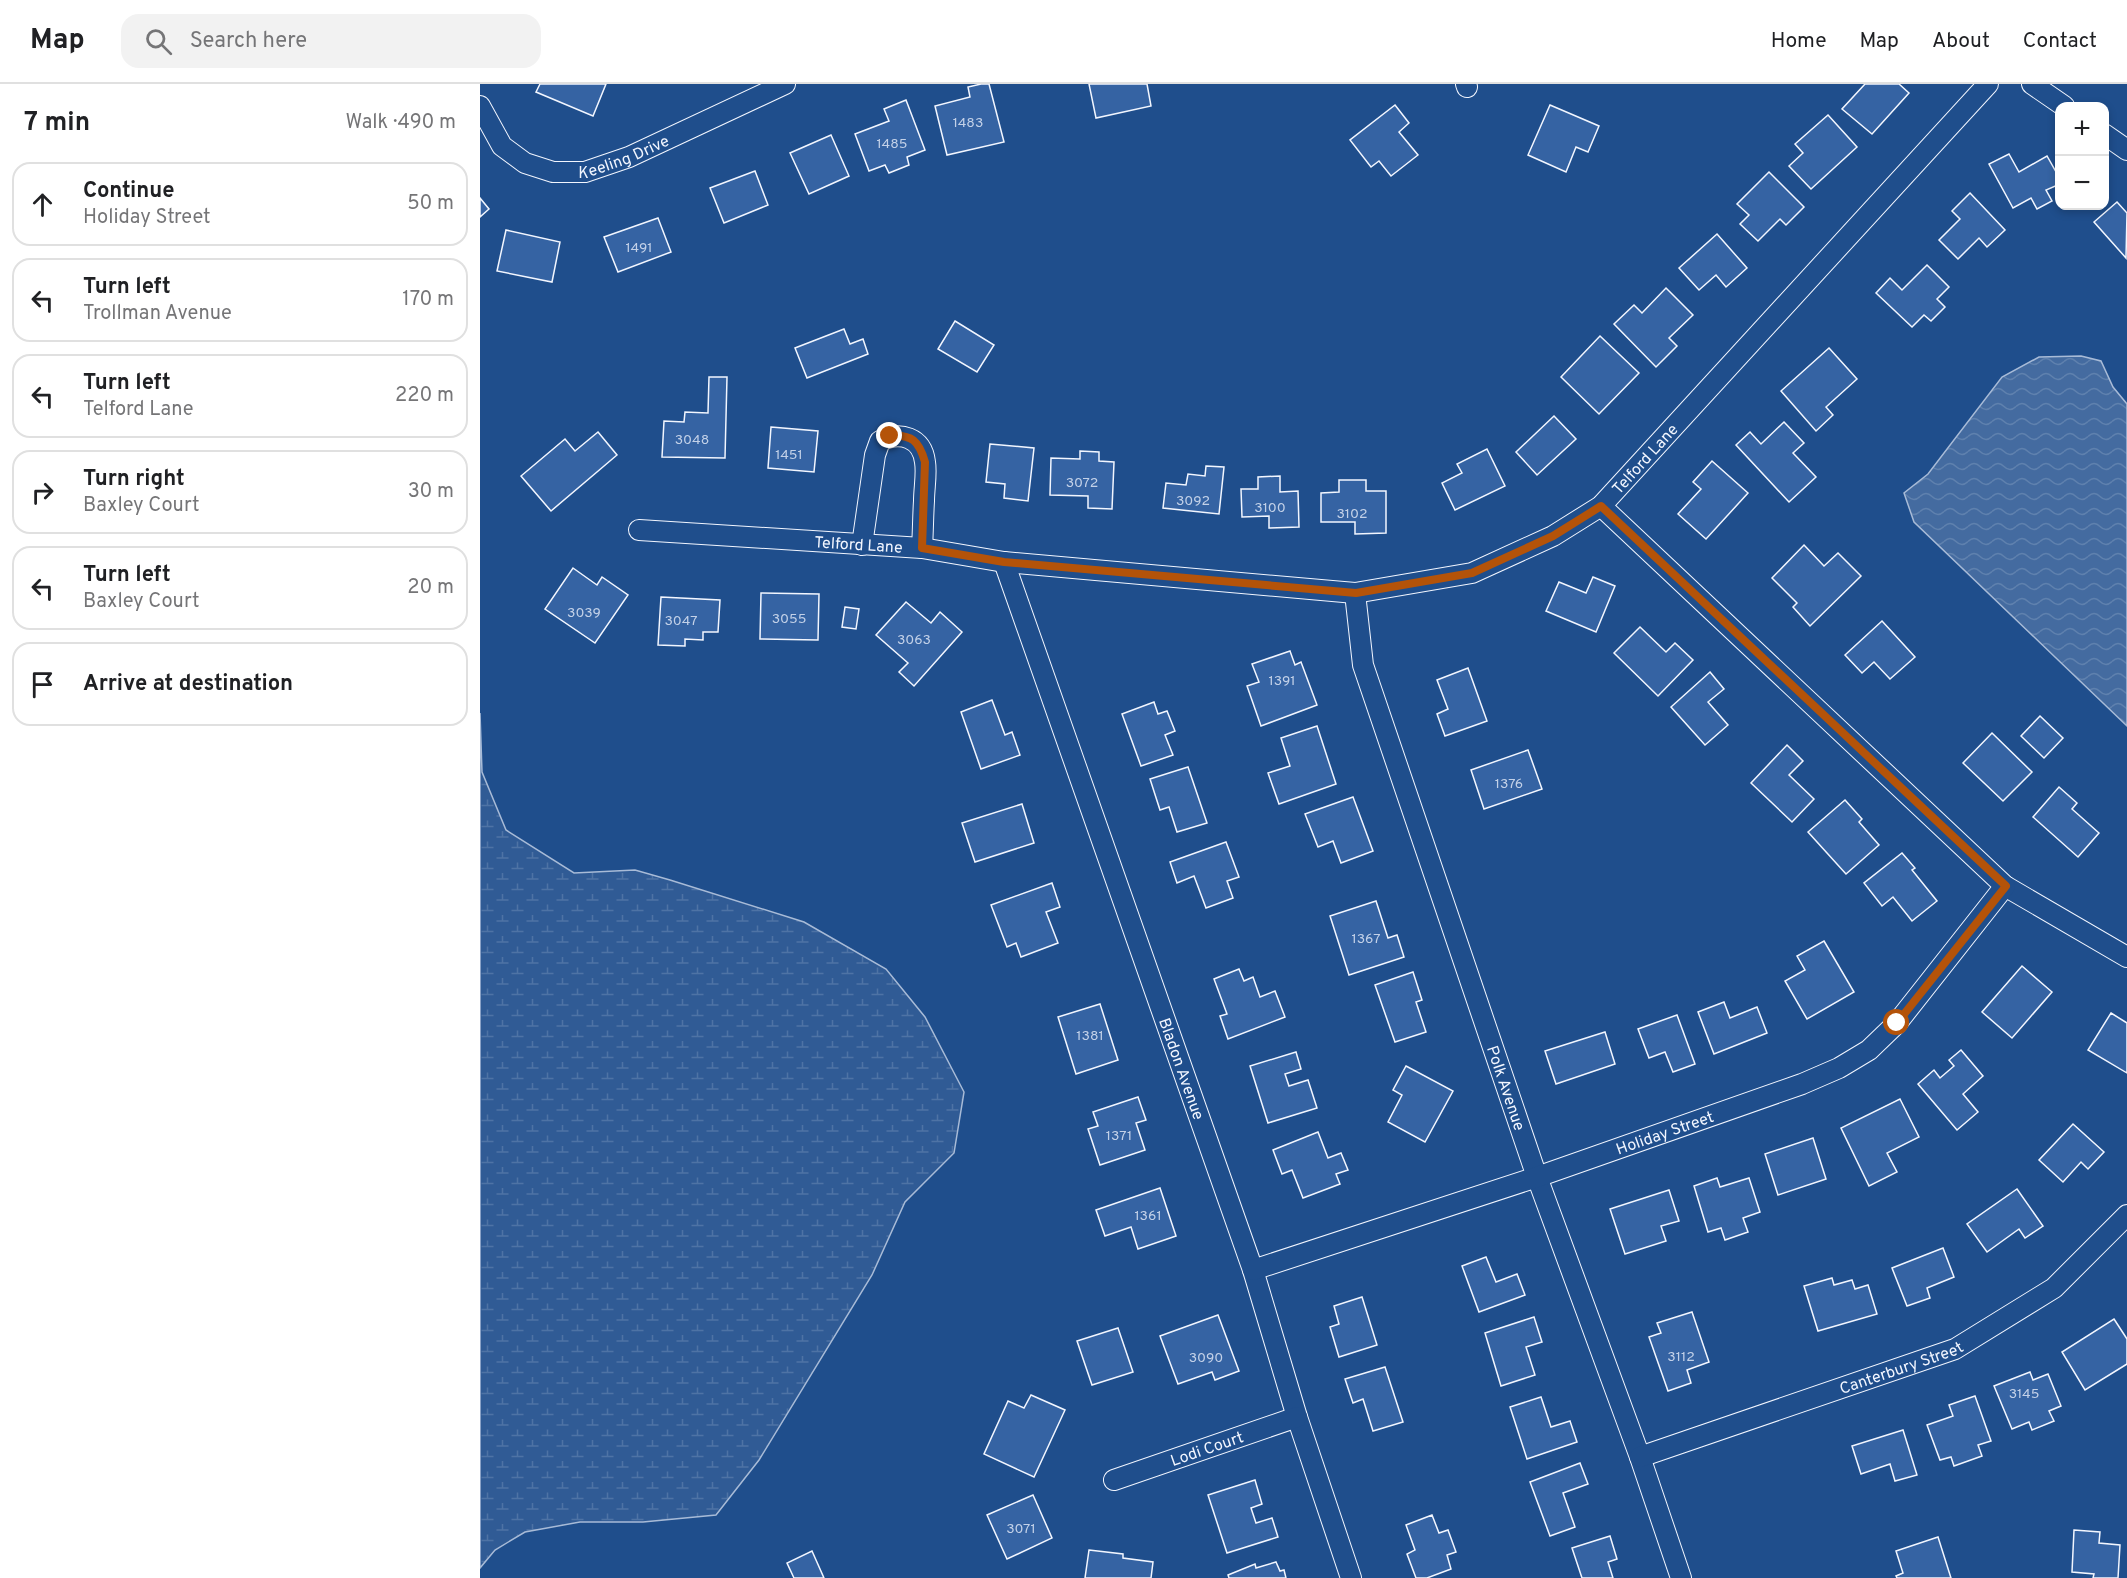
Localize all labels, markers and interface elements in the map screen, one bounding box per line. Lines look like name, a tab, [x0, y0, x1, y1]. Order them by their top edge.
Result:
search box	[121, 14, 541, 68]
text: Map	[30, 23, 85, 59]
icon: search	[142, 25, 175, 58]
text: Search here	[190, 28, 307, 55]
text: Home	[1771, 28, 1827, 55]
text: Map	[1860, 28, 1899, 55]
text: About	[1932, 28, 1990, 55]
text: Contact	[2023, 28, 2097, 55]
map controls	[2055, 102, 2109, 210]
button: +	[2055, 102, 2109, 156]
text: 7 min	[24, 107, 90, 140]
text: Walk · 490 m	[346, 110, 456, 136]
house number: 1483	[953, 115, 983, 132]
street label: Keeling Drive	[578, 132, 673, 184]
house number: 1485	[877, 136, 907, 153]
button: −	[2055, 156, 2109, 210]
text: Continue	[83, 178, 174, 205]
icon: ahead	[26, 188, 59, 221]
text: 50 m	[407, 191, 454, 217]
text: Holiday Street	[83, 205, 211, 231]
house number: 1491	[625, 240, 653, 257]
text: Turn left	[83, 274, 171, 301]
icon: left	[26, 284, 59, 317]
text: 170 m	[402, 287, 454, 313]
text: Trollman Avenue	[83, 301, 232, 327]
text: Turn left	[83, 370, 171, 397]
icon: left	[26, 380, 59, 413]
text: 220 m	[395, 383, 454, 409]
text: Telford Lane	[83, 397, 194, 423]
street label: Telford Lane	[1609, 420, 1683, 499]
route end	[876, 422, 902, 448]
house number: 3048	[675, 432, 709, 449]
house number: 1451	[775, 447, 803, 464]
text: Turn right	[83, 466, 185, 493]
house number: 3072	[1066, 475, 1098, 492]
icon: right	[26, 476, 59, 509]
text: 30 m	[408, 479, 454, 505]
text: Baxley Court	[83, 493, 200, 519]
house number: 3092	[1176, 493, 1210, 510]
house number: 3100	[1254, 500, 1286, 517]
house number: 3102	[1336, 506, 1368, 523]
street label: Telford Lane	[814, 533, 903, 559]
text: Turn left	[83, 562, 171, 589]
icon: left	[26, 572, 59, 605]
text: 20 m	[407, 575, 454, 601]
text: Baxley Court	[83, 589, 200, 615]
house number: 3039	[567, 605, 601, 622]
house number: 3055	[772, 611, 806, 628]
house number: 3047	[664, 613, 698, 630]
house number: 3063	[897, 632, 931, 649]
icon: arrive	[26, 668, 59, 701]
text: Arrive at destination	[83, 671, 293, 698]
house number: 1391	[1269, 673, 1295, 690]
house number: 1376	[1495, 776, 1523, 793]
house number: 1367	[1351, 931, 1381, 948]
route start	[1883, 1009, 1909, 1035]
street label: Bladon Avenue	[1153, 1016, 1207, 1123]
house number: 1381	[1076, 1028, 1104, 1045]
street label: Polk Avenue	[1481, 1043, 1528, 1134]
street label: Holiday Street	[1614, 1108, 1717, 1160]
house number: 1371	[1106, 1128, 1132, 1145]
house number: 1361	[1134, 1208, 1162, 1225]
street label: Canterbury Street	[1837, 1338, 1968, 1400]
house number: 3112	[1667, 1349, 1695, 1366]
house number: 3090	[1189, 1350, 1223, 1367]
house number: 3145	[2009, 1386, 2039, 1403]
street label: Lodi Court	[1168, 1428, 1247, 1472]
house number: 3071	[1006, 1521, 1036, 1538]

